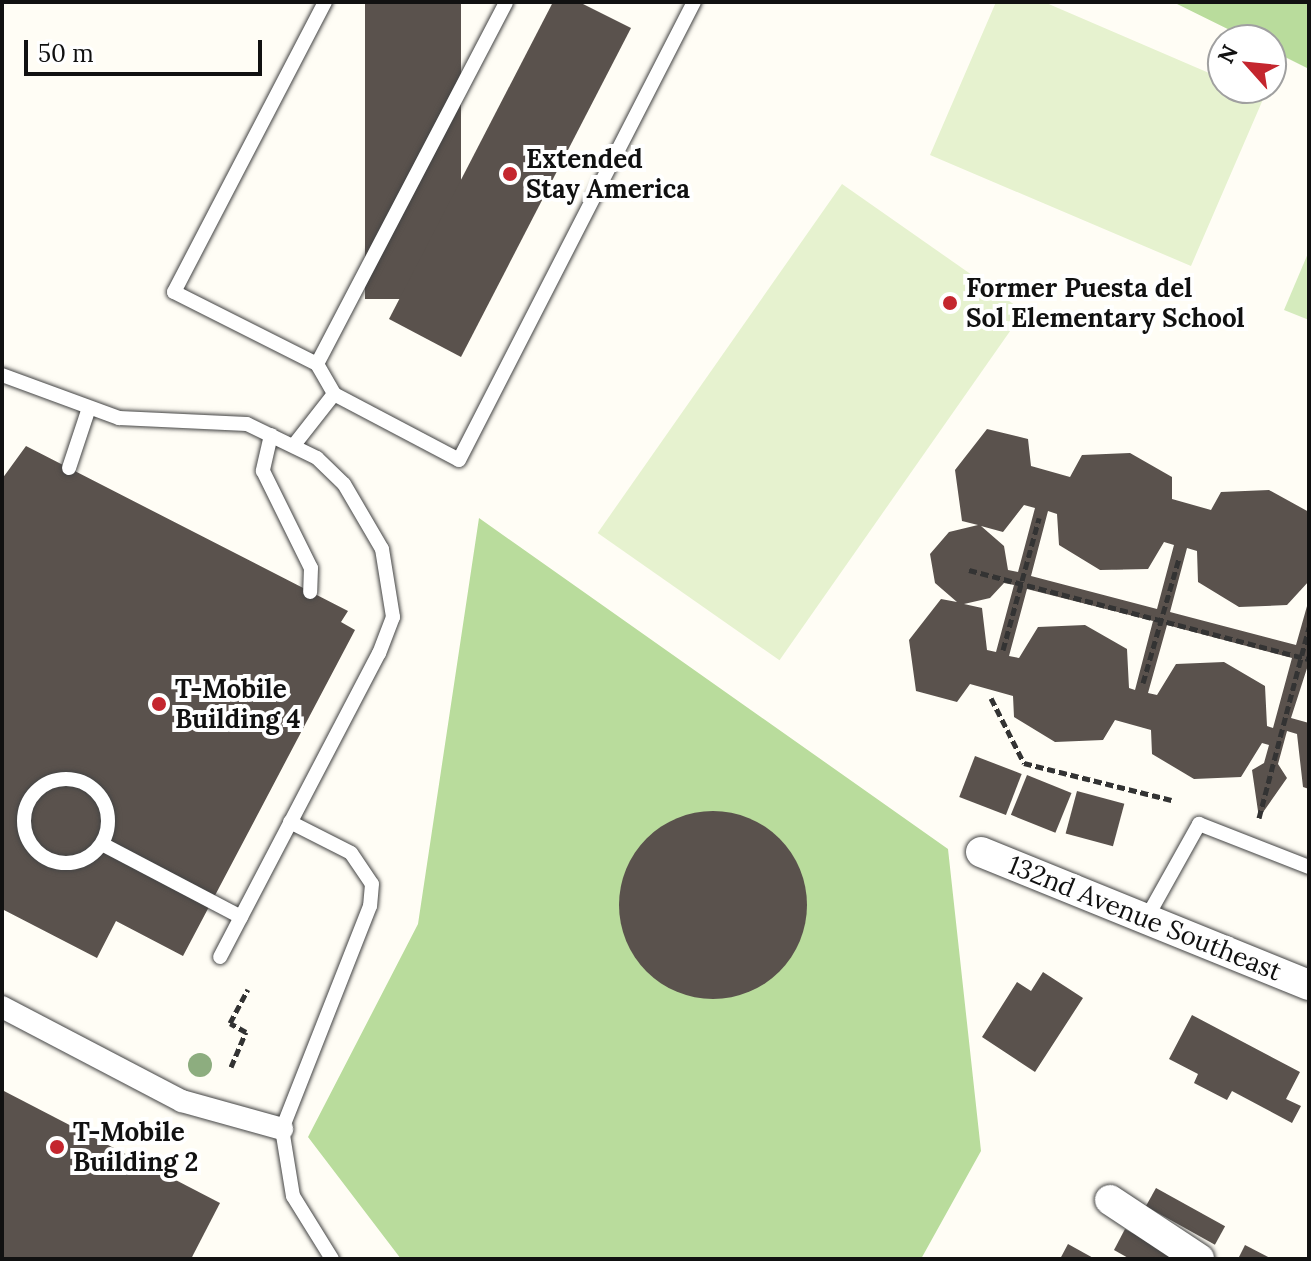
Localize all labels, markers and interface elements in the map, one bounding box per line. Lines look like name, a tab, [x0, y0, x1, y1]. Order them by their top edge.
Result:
scale bar	[28, 24, 266, 74]
north arrow	[1207, 24, 1287, 104]
text: 50 m	[38, 38, 94, 69]
text: N	[1211, 40, 1244, 68]
place label: Extended Stay America	[526, 143, 690, 204]
marker: Extended Stay America	[501, 165, 519, 183]
place label: Former Puesta del Sol Elementary School	[966, 272, 1245, 334]
marker: Former Puesta del Sol Elementary School	[941, 294, 959, 312]
place label: T-Mobile Building 4	[175, 673, 301, 734]
marker: T-Mobile Building 4	[150, 695, 168, 713]
street label: 132nd Avenue Southeast	[1004, 849, 1286, 987]
place label: T-Mobile Building 2	[73, 1116, 198, 1178]
marker: T-Mobile Building 2	[48, 1138, 66, 1156]

